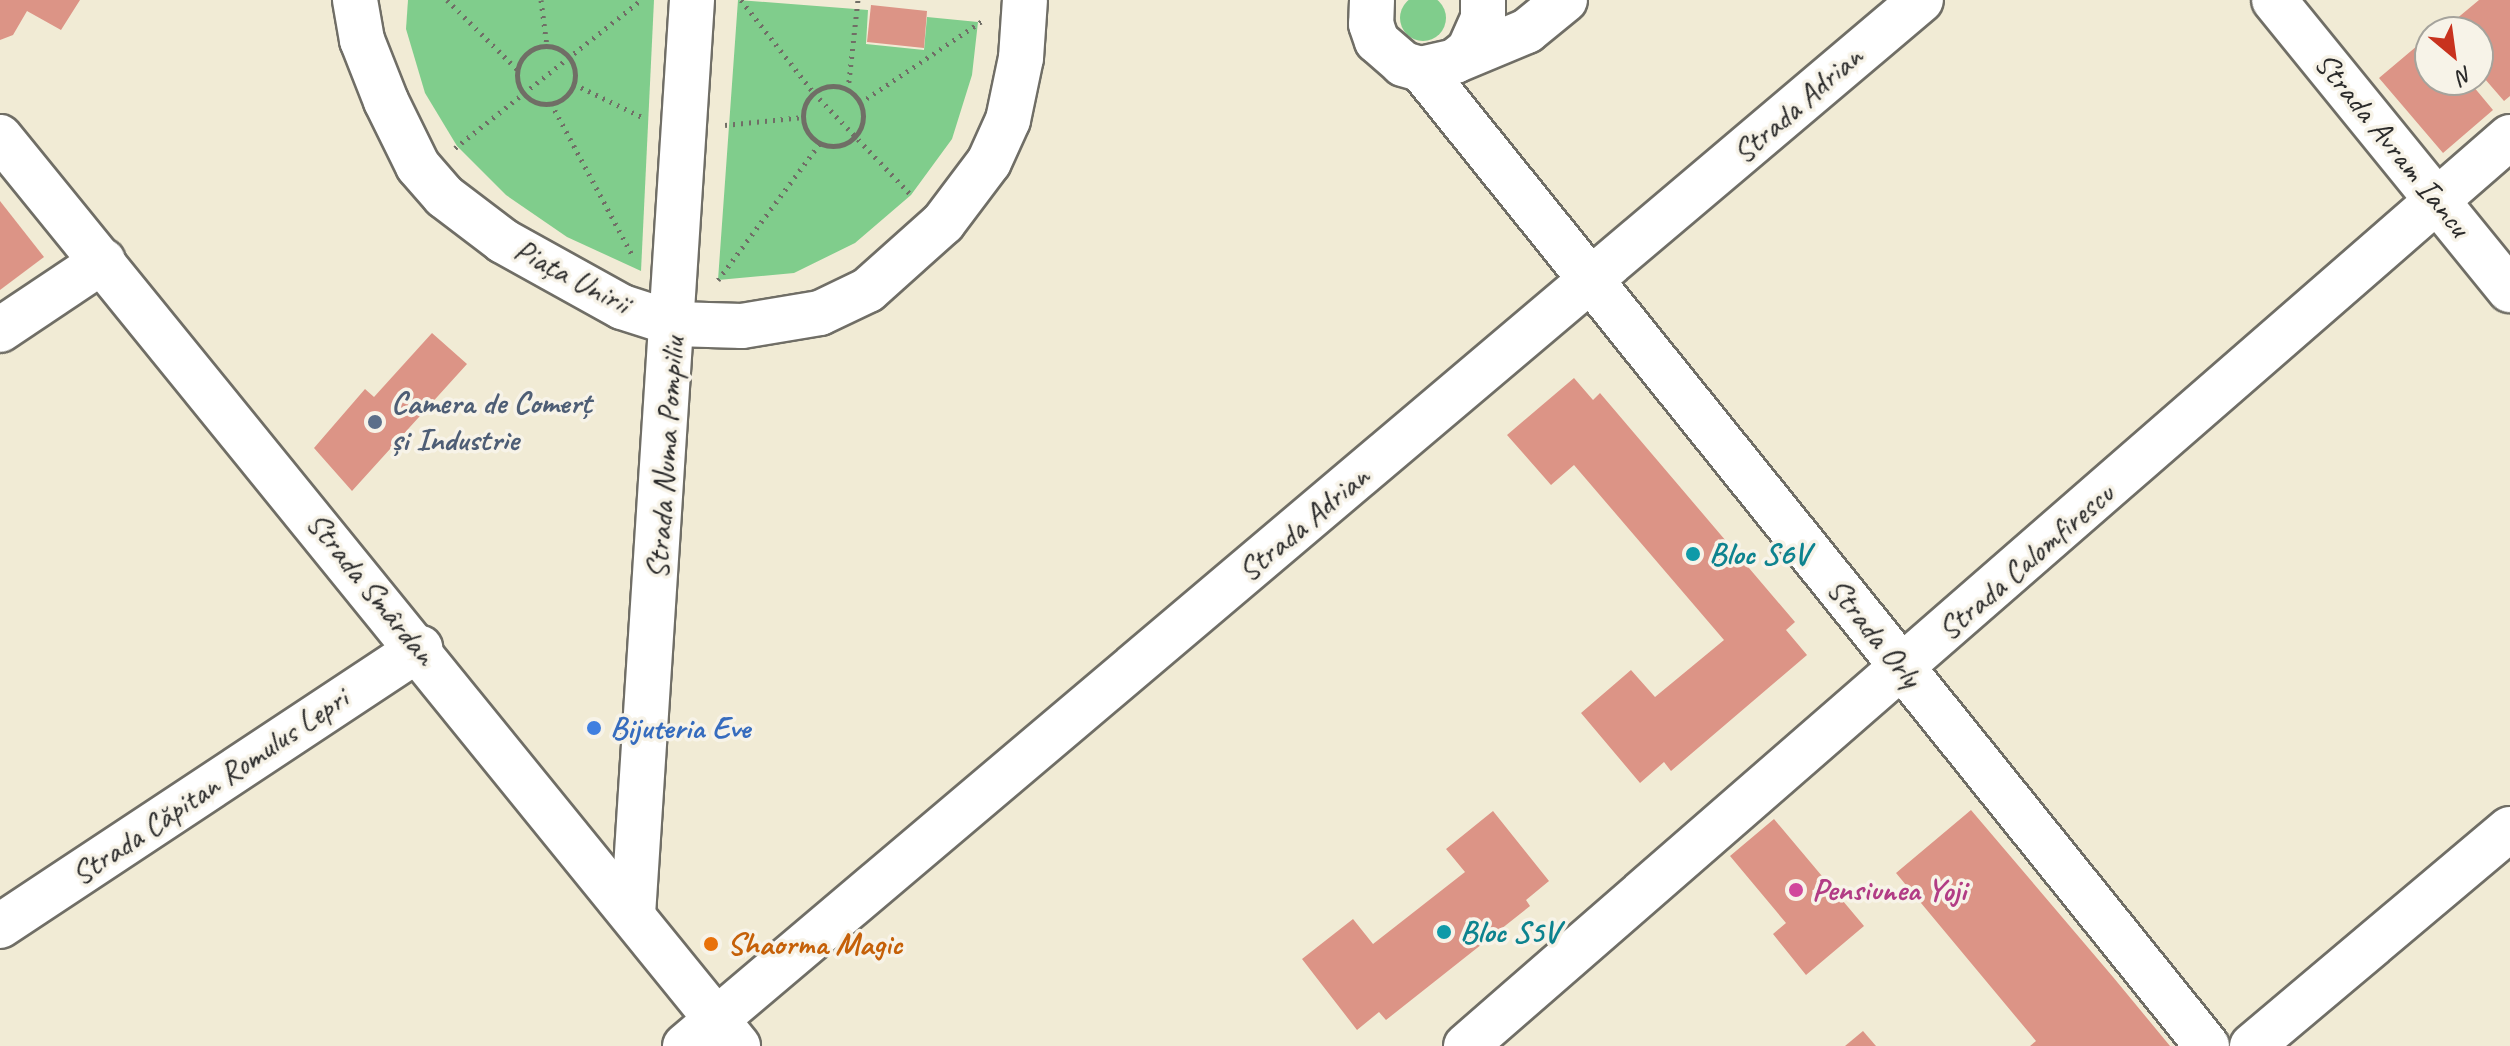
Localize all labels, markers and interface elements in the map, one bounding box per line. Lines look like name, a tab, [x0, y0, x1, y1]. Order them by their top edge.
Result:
north arrow	[2414, 16, 2494, 96]
street label: Strada Adrian	[1725, 38, 1871, 172]
street label: Strada Avram Iancu	[2306, 45, 2478, 245]
text: N	[2452, 60, 2477, 91]
street label: Piața Unirii	[508, 231, 636, 323]
street label: Strada Numa Pompiliu	[638, 337, 694, 579]
place label: Camera de Comerț și Industrie	[391, 385, 591, 460]
marker: Camera de Comerț și Industrie	[366, 413, 384, 431]
street label: Strada Adrian	[1231, 458, 1377, 590]
street label: Strada Calomfirescu	[1930, 475, 2122, 649]
street label: Strada Smârdan	[298, 505, 444, 673]
place label: Bloc S6V	[1709, 535, 1809, 573]
marker: Bloc S6V	[1684, 545, 1702, 563]
street label: Strada Orly	[1818, 571, 1930, 695]
street label: Strada Căpitan Romulus Lepri	[64, 680, 356, 894]
place label: Bijuteria Eve	[610, 709, 750, 747]
marker: Bijuteria Eve	[585, 719, 603, 737]
place label: Pensiunea Yoji	[1812, 871, 1966, 909]
marker: Pensiunea Yoji	[1787, 881, 1805, 899]
place label: Bloc S5V	[1460, 913, 1559, 951]
marker: Bloc S5V	[1435, 923, 1453, 941]
place label: Shaorma Magic	[727, 925, 902, 963]
marker: Shaorma Magic	[702, 935, 720, 953]

